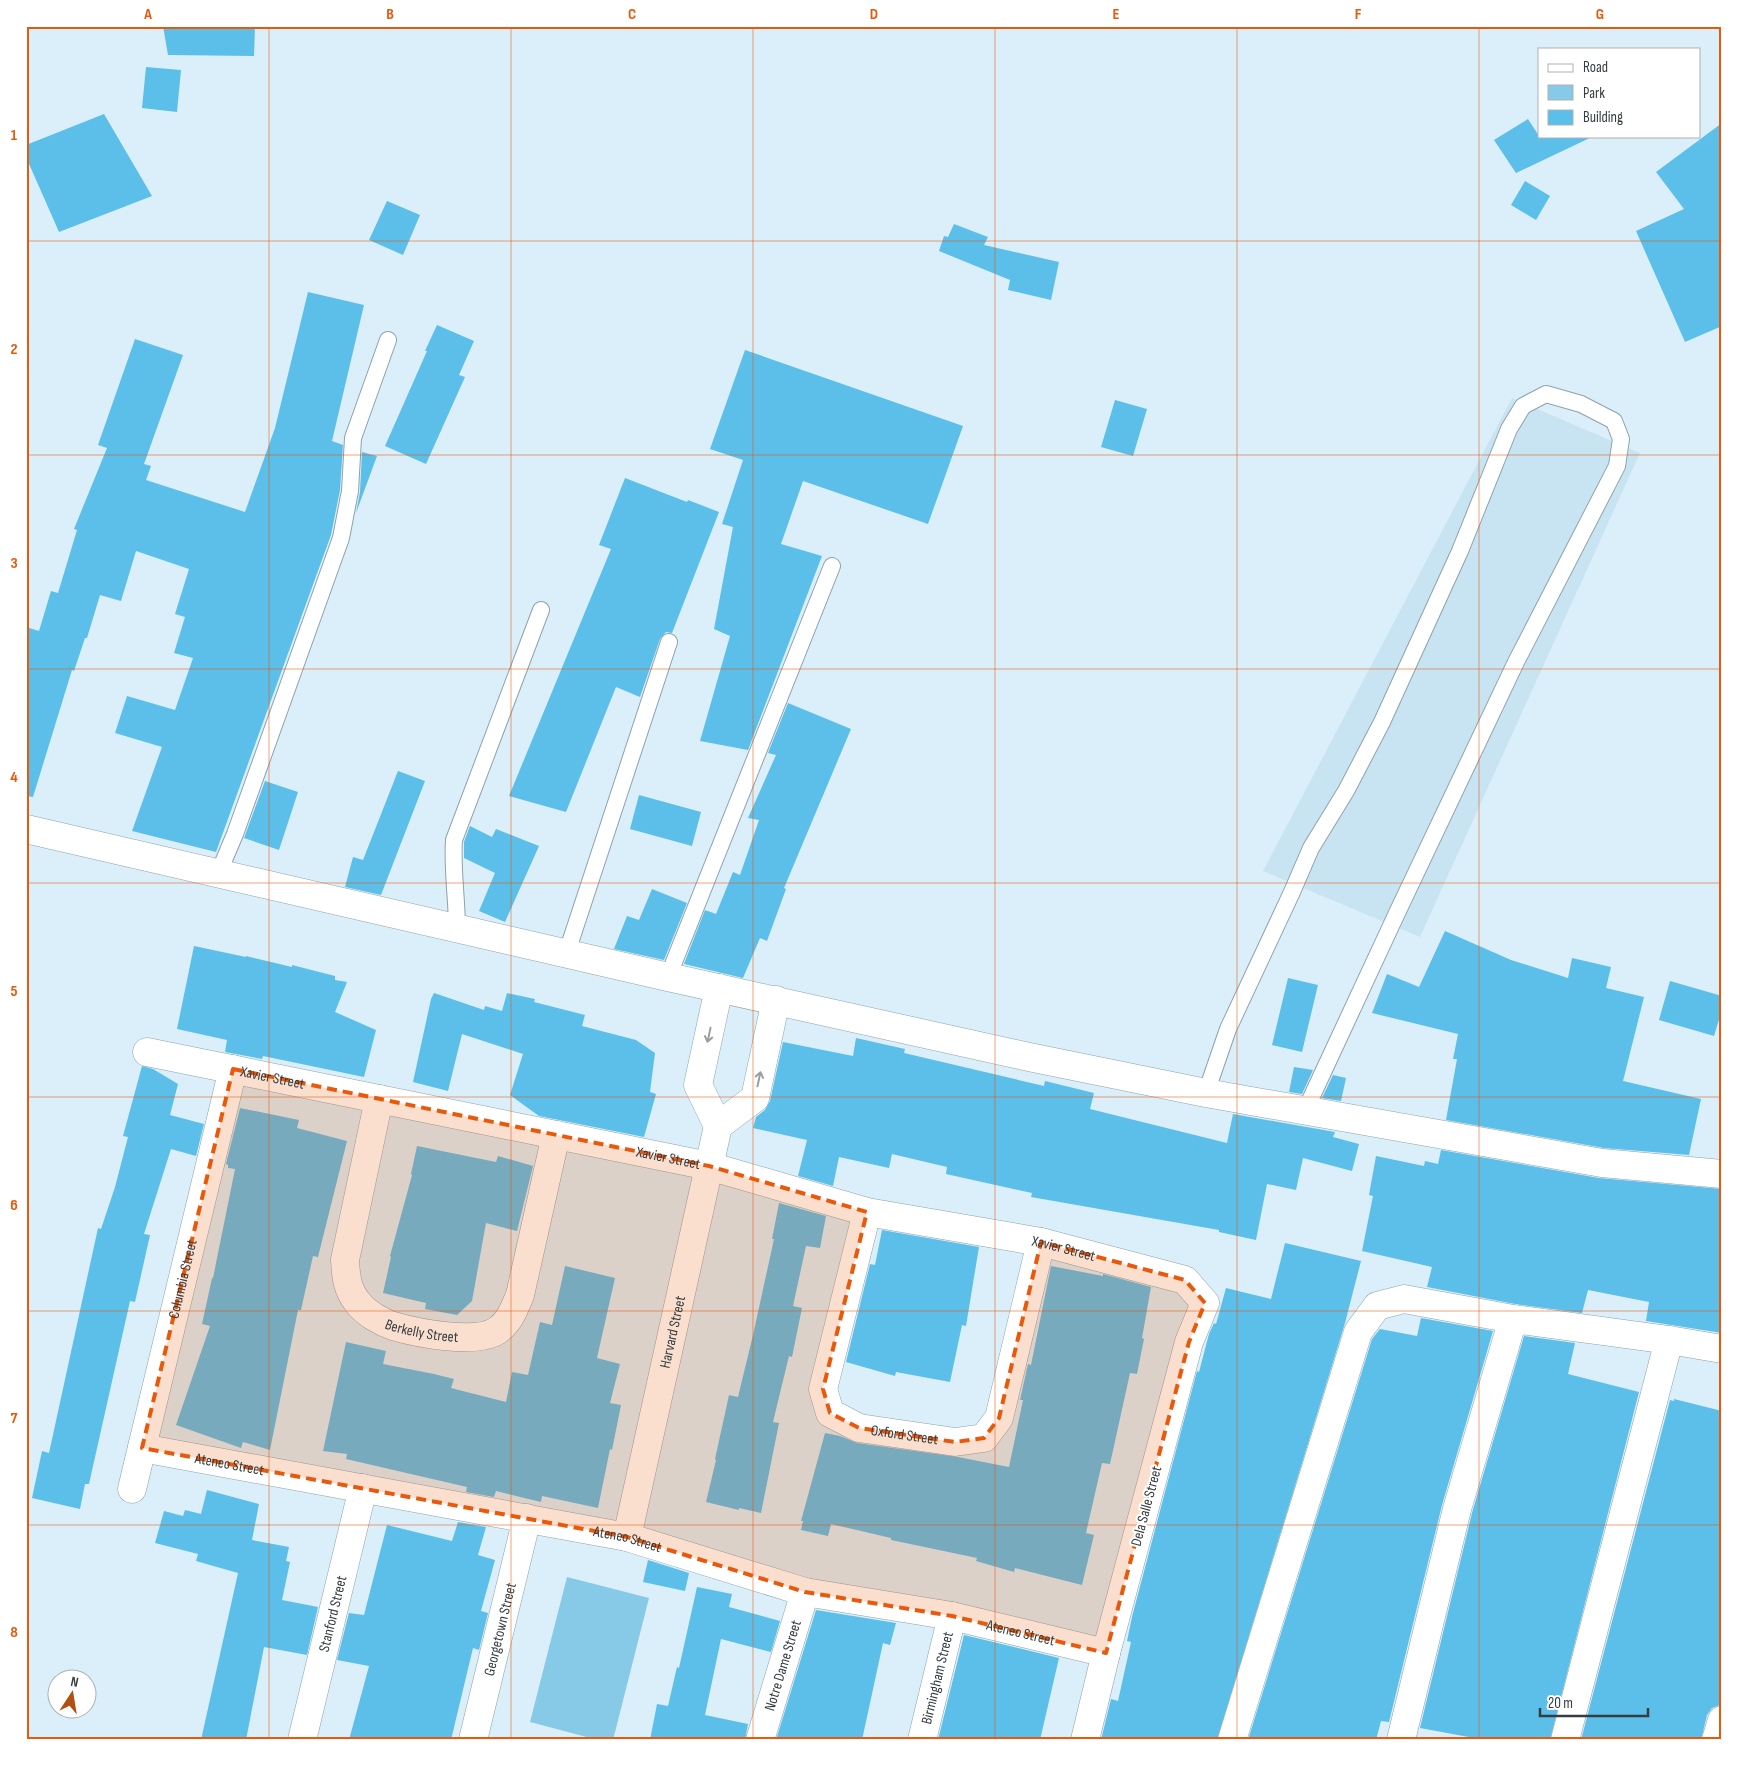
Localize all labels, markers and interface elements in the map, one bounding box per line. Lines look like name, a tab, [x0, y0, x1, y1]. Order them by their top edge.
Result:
text: A	[143, 5, 152, 24]
text: B	[386, 5, 394, 24]
text: C	[628, 5, 636, 24]
text: D	[870, 5, 878, 24]
text: E	[1113, 5, 1120, 24]
text: F	[1355, 5, 1362, 24]
text: G	[1596, 5, 1604, 24]
legend	[1538, 48, 1700, 138]
text: Road	[1583, 58, 1608, 77]
text: Park	[1583, 84, 1605, 103]
text: Building	[1583, 108, 1623, 127]
text: 1	[11, 126, 18, 145]
text: 2	[10, 340, 18, 359]
text: 3	[10, 554, 18, 573]
text: 4	[10, 768, 18, 787]
text: 5	[10, 982, 18, 1001]
one-way arrow	[704, 1027, 713, 1043]
street label: Xavier Street	[238, 1062, 306, 1094]
one-way arrow	[755, 1071, 765, 1087]
street label: Xavier Street	[634, 1142, 702, 1174]
text: 6	[10, 1196, 18, 1215]
street label: Xavier Street	[1029, 1231, 1098, 1266]
street label: Columbia Street	[164, 1237, 202, 1321]
street label: Harvard Street	[656, 1294, 690, 1370]
street label: Berkelly Street	[382, 1315, 459, 1347]
text: 7	[11, 1409, 18, 1428]
street label: Oxford Street	[870, 1421, 940, 1449]
street label: Ateneo Street	[192, 1449, 266, 1480]
street label: Dela Salle Street	[1127, 1464, 1166, 1548]
street label: Ateneo Street	[591, 1522, 664, 1557]
street label: Stanford Street	[315, 1573, 352, 1654]
street label: Georgetown Street	[480, 1580, 521, 1678]
street label: Ateneo Street	[983, 1615, 1057, 1650]
street label: Notre Dame Street	[760, 1617, 806, 1713]
text: 8	[10, 1623, 18, 1642]
street label: Birmingham Street	[917, 1629, 958, 1726]
north arrow	[48, 1668, 98, 1718]
text: N	[69, 1673, 80, 1691]
scale bar	[1540, 1686, 1648, 1718]
text: 20 m	[1548, 1694, 1573, 1713]

